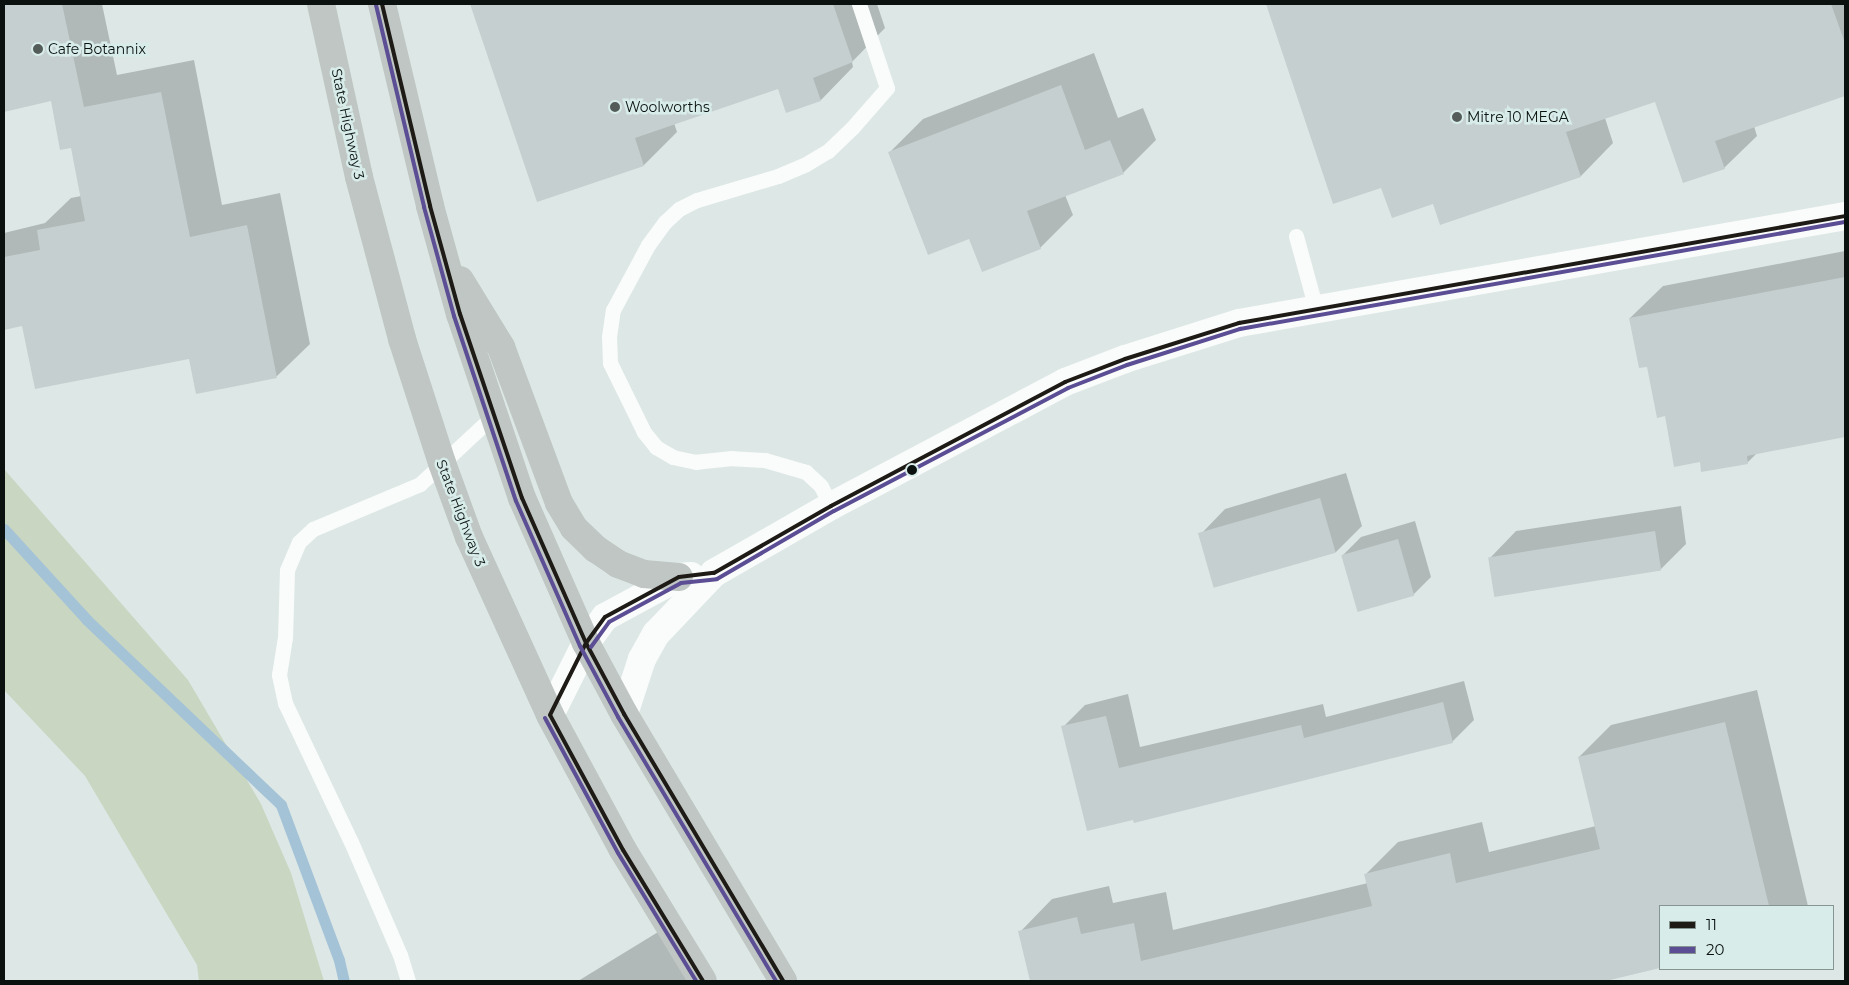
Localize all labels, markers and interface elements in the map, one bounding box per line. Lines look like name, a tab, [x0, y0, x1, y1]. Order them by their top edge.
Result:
place label: Cafe Botannix	[48, 41, 146, 57]
marker: Cafe Botannix	[32, 43, 44, 55]
street label: State Highway 3	[328, 67, 368, 181]
place label: Woolworths	[625, 99, 710, 115]
marker: Woolworths	[609, 101, 621, 113]
place label: Mitre 10 MEGA	[1467, 109, 1569, 125]
marker: Mitre 10 MEGA	[1451, 111, 1463, 123]
street label: State Highway 3	[433, 457, 489, 569]
unlabelled marker	[907, 465, 917, 475]
legend	[1659, 905, 1834, 970]
text: 11	[1706, 915, 1717, 934]
text: 20	[1706, 940, 1724, 959]

